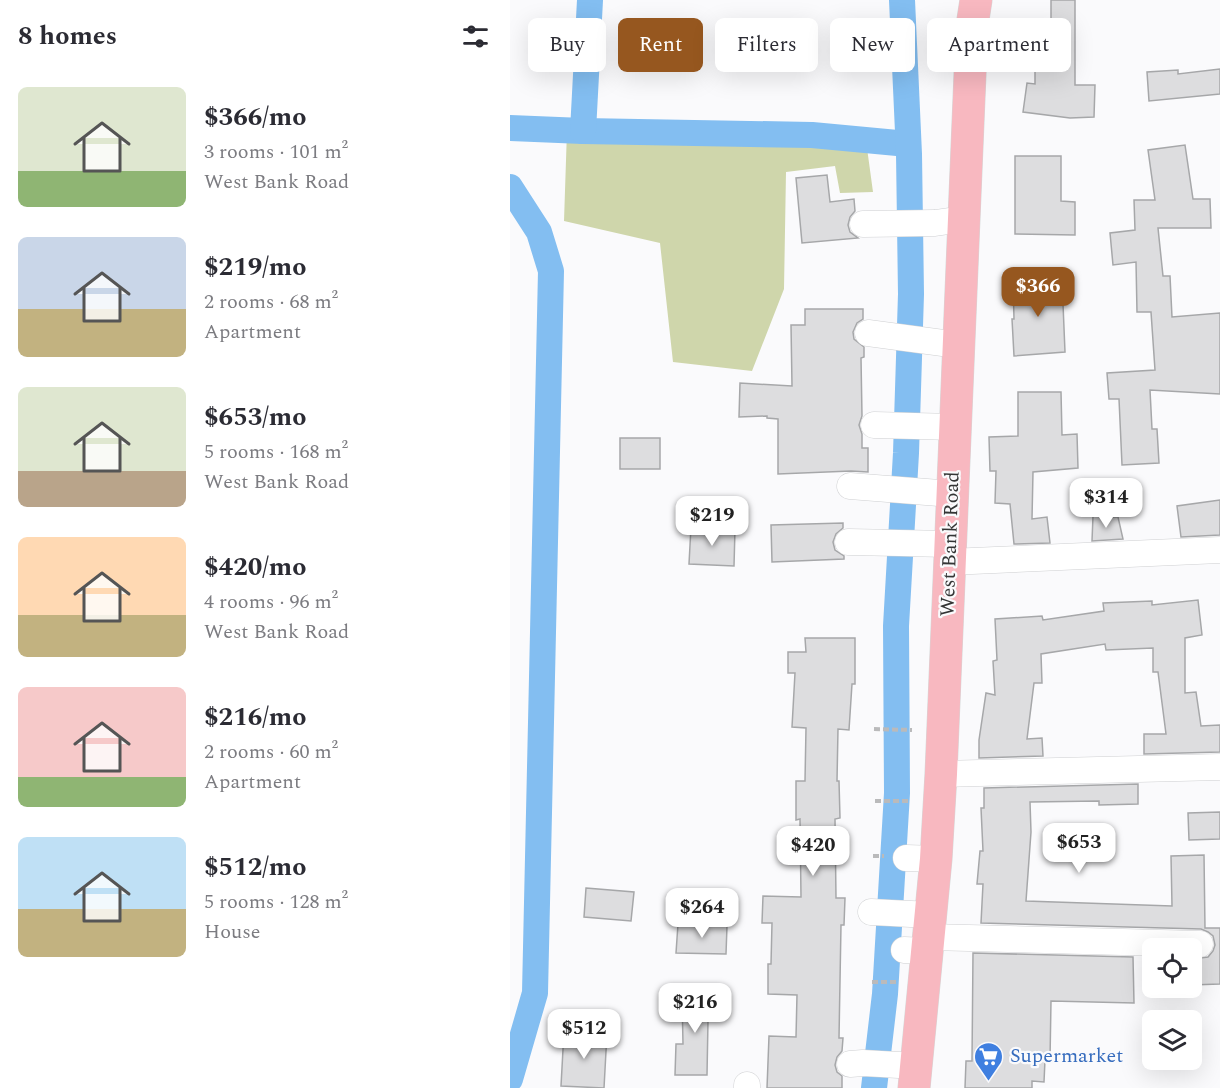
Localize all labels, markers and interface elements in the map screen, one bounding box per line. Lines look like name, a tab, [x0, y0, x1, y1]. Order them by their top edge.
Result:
text: 8 homes	[18, 16, 117, 56]
chip: Buy	[528, 18, 606, 72]
chip: Rent	[618, 18, 703, 72]
chip: Filters	[715, 18, 818, 72]
chip: New	[830, 18, 915, 72]
chip: Apartment	[927, 18, 1071, 72]
icon: filters	[459, 20, 492, 53]
text: $366/mo	[204, 97, 307, 137]
icon: home	[66, 111, 138, 183]
text: 3 rooms · 101 m²	[204, 137, 348, 167]
text: West Bank Road	[204, 167, 349, 197]
text: $219/mo	[204, 247, 307, 287]
icon: home	[66, 261, 138, 333]
pin: $366	[1002, 267, 1074, 318]
text: $366	[1016, 271, 1060, 301]
text: 2 rooms · 68 m²	[204, 287, 338, 317]
text: Apartment	[204, 317, 301, 347]
text: $653/mo	[204, 397, 307, 437]
icon: home	[66, 411, 138, 483]
text: 5 rooms · 168 m²	[204, 437, 348, 467]
text: West Bank Road	[204, 467, 349, 497]
street label: West Bank Road	[932, 471, 968, 617]
pin: $314	[1070, 478, 1142, 529]
text: $314	[1084, 482, 1128, 512]
pin: $219	[676, 496, 748, 547]
text: $219	[690, 500, 734, 530]
text: $420/mo	[204, 547, 307, 587]
icon: home	[66, 561, 138, 633]
text: 4 rooms · 96 m²	[204, 587, 338, 617]
text: West Bank Road	[204, 617, 349, 647]
text: $216/mo	[204, 697, 307, 737]
icon: home	[66, 711, 138, 783]
text: 2 rooms · 60 m²	[204, 737, 338, 767]
text: Apartment	[204, 767, 301, 797]
pin: $653	[1043, 823, 1115, 874]
pin: $420	[777, 826, 849, 877]
text: $653	[1057, 827, 1101, 857]
text: $420	[791, 830, 835, 860]
text: $512/mo	[204, 847, 307, 887]
icon: home	[66, 861, 138, 933]
text: 5 rooms · 128 m²	[204, 887, 348, 917]
pin: $264	[666, 888, 738, 939]
text: $264	[680, 892, 724, 922]
text: House	[204, 917, 261, 947]
map controls	[1142, 938, 1202, 1070]
button: locate	[1142, 938, 1202, 998]
pin: $216	[659, 983, 731, 1034]
text: $216	[673, 987, 717, 1017]
pin: $512	[548, 1009, 620, 1060]
button: layers	[1142, 1010, 1202, 1070]
text: $512	[562, 1013, 606, 1043]
supermarket icon: Supermarket	[973, 1040, 1005, 1082]
place label: Supermarket	[1010, 1041, 1123, 1071]

